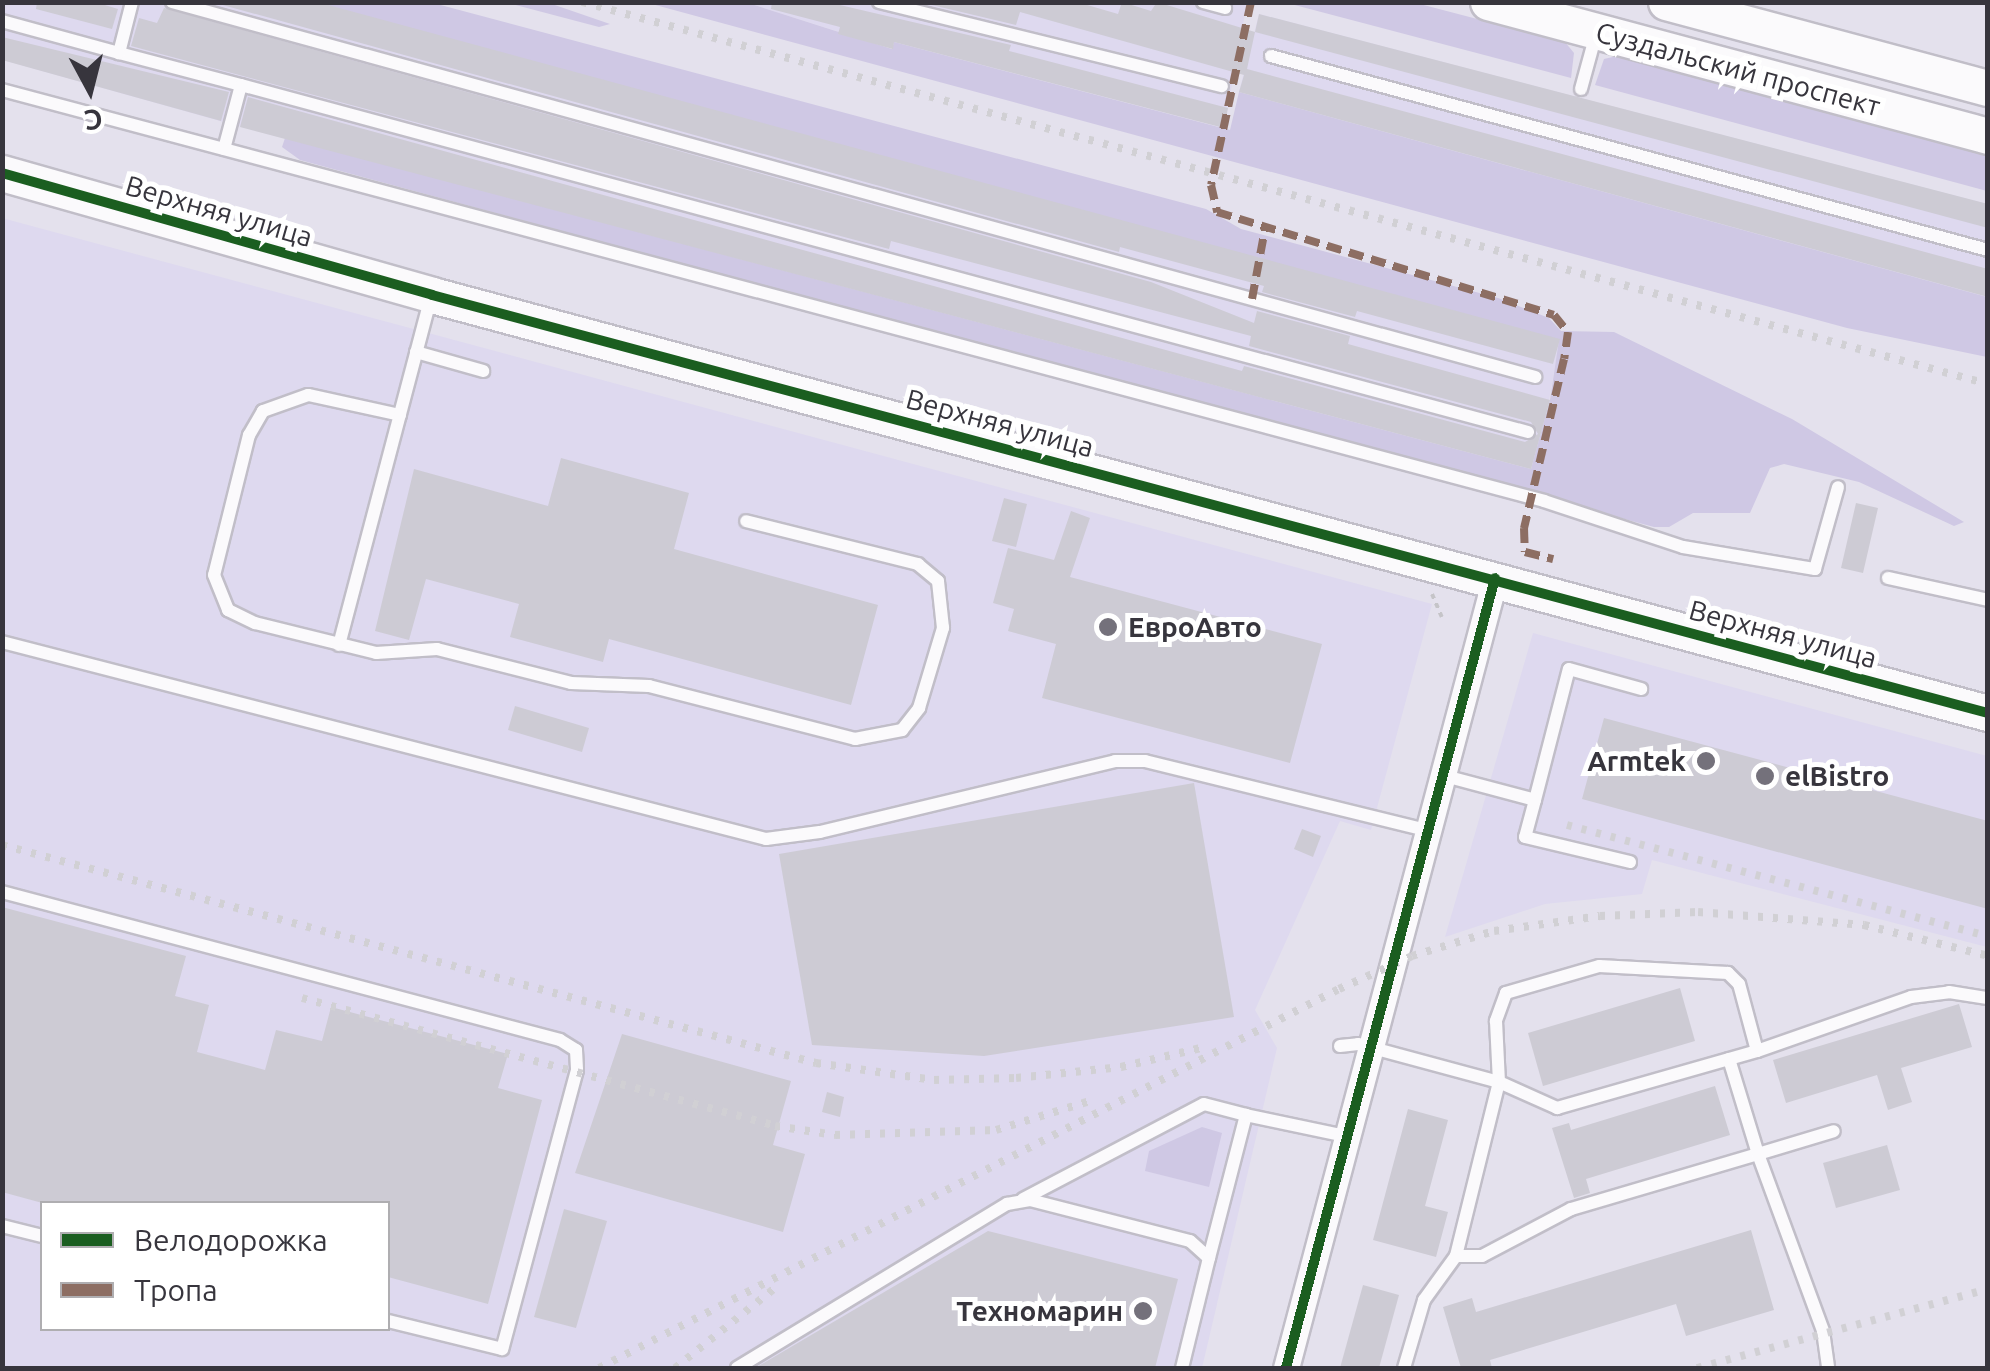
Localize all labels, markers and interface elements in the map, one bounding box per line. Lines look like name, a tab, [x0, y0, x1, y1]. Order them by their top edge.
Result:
street label: Суздальский проспект	[1592, 15, 1884, 123]
north arrow	[40, 40, 140, 140]
text: С	[83, 104, 104, 137]
street label: Верхняя улица	[122, 168, 316, 254]
street label: Верхняя улица	[902, 382, 1098, 464]
street label: Верхняя улица	[1685, 593, 1881, 675]
place label: ЕвроАвто	[1128, 610, 1262, 644]
marker: ЕвроАвто	[1097, 616, 1119, 638]
place label: Armtek	[1587, 744, 1686, 778]
marker: Armtek	[1695, 750, 1717, 772]
place label: elBistro	[1785, 759, 1889, 793]
marker: elBistro	[1754, 765, 1776, 787]
legend	[40, 1201, 390, 1331]
text: Велодорожка	[134, 1223, 328, 1257]
text: Тропа	[134, 1273, 218, 1307]
place label: Техномарин	[956, 1294, 1123, 1328]
marker: Техномарин	[1132, 1300, 1154, 1322]

